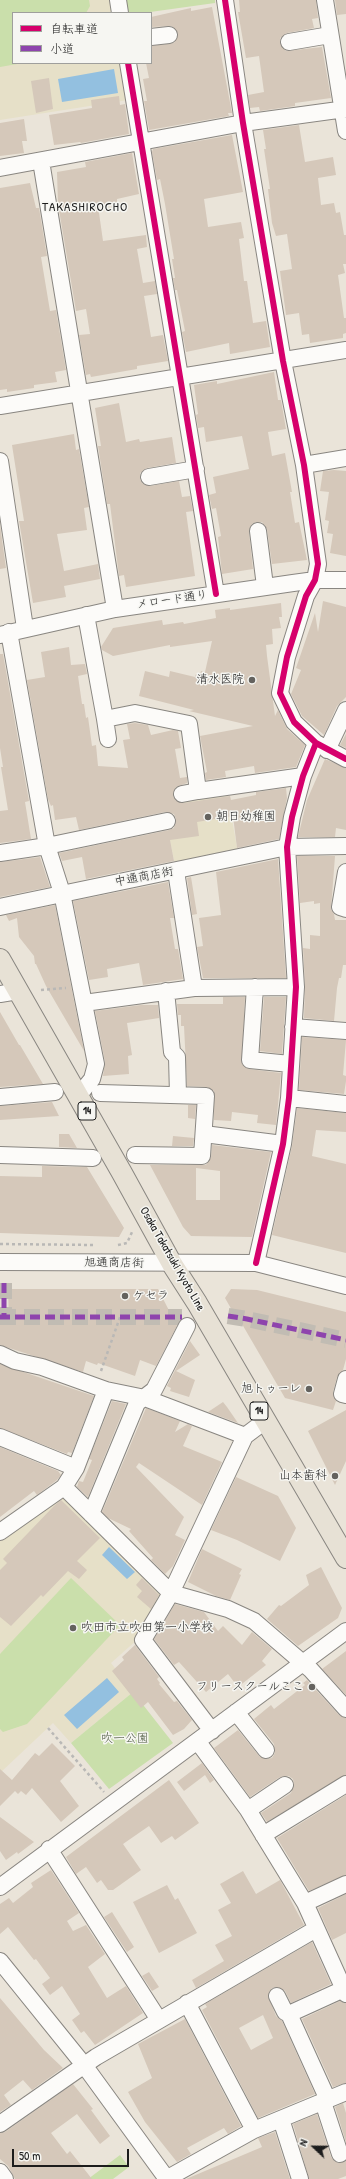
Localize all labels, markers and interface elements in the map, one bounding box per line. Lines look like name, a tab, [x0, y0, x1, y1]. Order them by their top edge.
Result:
legend	[12, 12, 152, 64]
text: 自転車道	[50, 20, 98, 37]
text: 小道	[50, 40, 74, 57]
district label: TAKASHIROCHO	[42, 200, 128, 216]
street label: メロード通り	[135, 588, 209, 612]
place label: 清水医院	[196, 673, 244, 687]
marker: 清水医院	[247, 675, 257, 685]
place label: 朝日幼稚園	[216, 810, 276, 824]
marker: 朝日幼稚園	[203, 812, 213, 822]
street label: 中通商店街	[113, 864, 175, 890]
road number: 14	[78, 1102, 96, 1120]
street label: Osaka Takatsuki Kyoto Line	[136, 1204, 208, 1314]
street label: 旭通商店街	[84, 1255, 144, 1271]
place label: ケセラ	[133, 1289, 169, 1303]
marker: ケセラ	[120, 1291, 130, 1301]
place label: 旭トゥーレ	[241, 1382, 301, 1396]
marker: 旭トゥーレ	[304, 1384, 314, 1394]
road number: 14	[250, 1402, 268, 1420]
place label: 山本歯科	[279, 1469, 327, 1483]
marker: 山本歯科	[330, 1471, 340, 1481]
place label: 吹田市立吹田第一小学校	[81, 1621, 213, 1635]
marker: 吹田市立吹田第一小学校	[68, 1623, 78, 1633]
place label: フリースクールここ	[196, 1680, 304, 1694]
marker: フリースクールここ	[307, 1682, 317, 1692]
park label: 吹一公園	[101, 1732, 149, 1746]
north arrow	[294, 2127, 334, 2167]
text: N	[295, 2137, 310, 2148]
scale bar	[14, 2141, 131, 2167]
text: 50 m	[19, 2147, 40, 2164]

